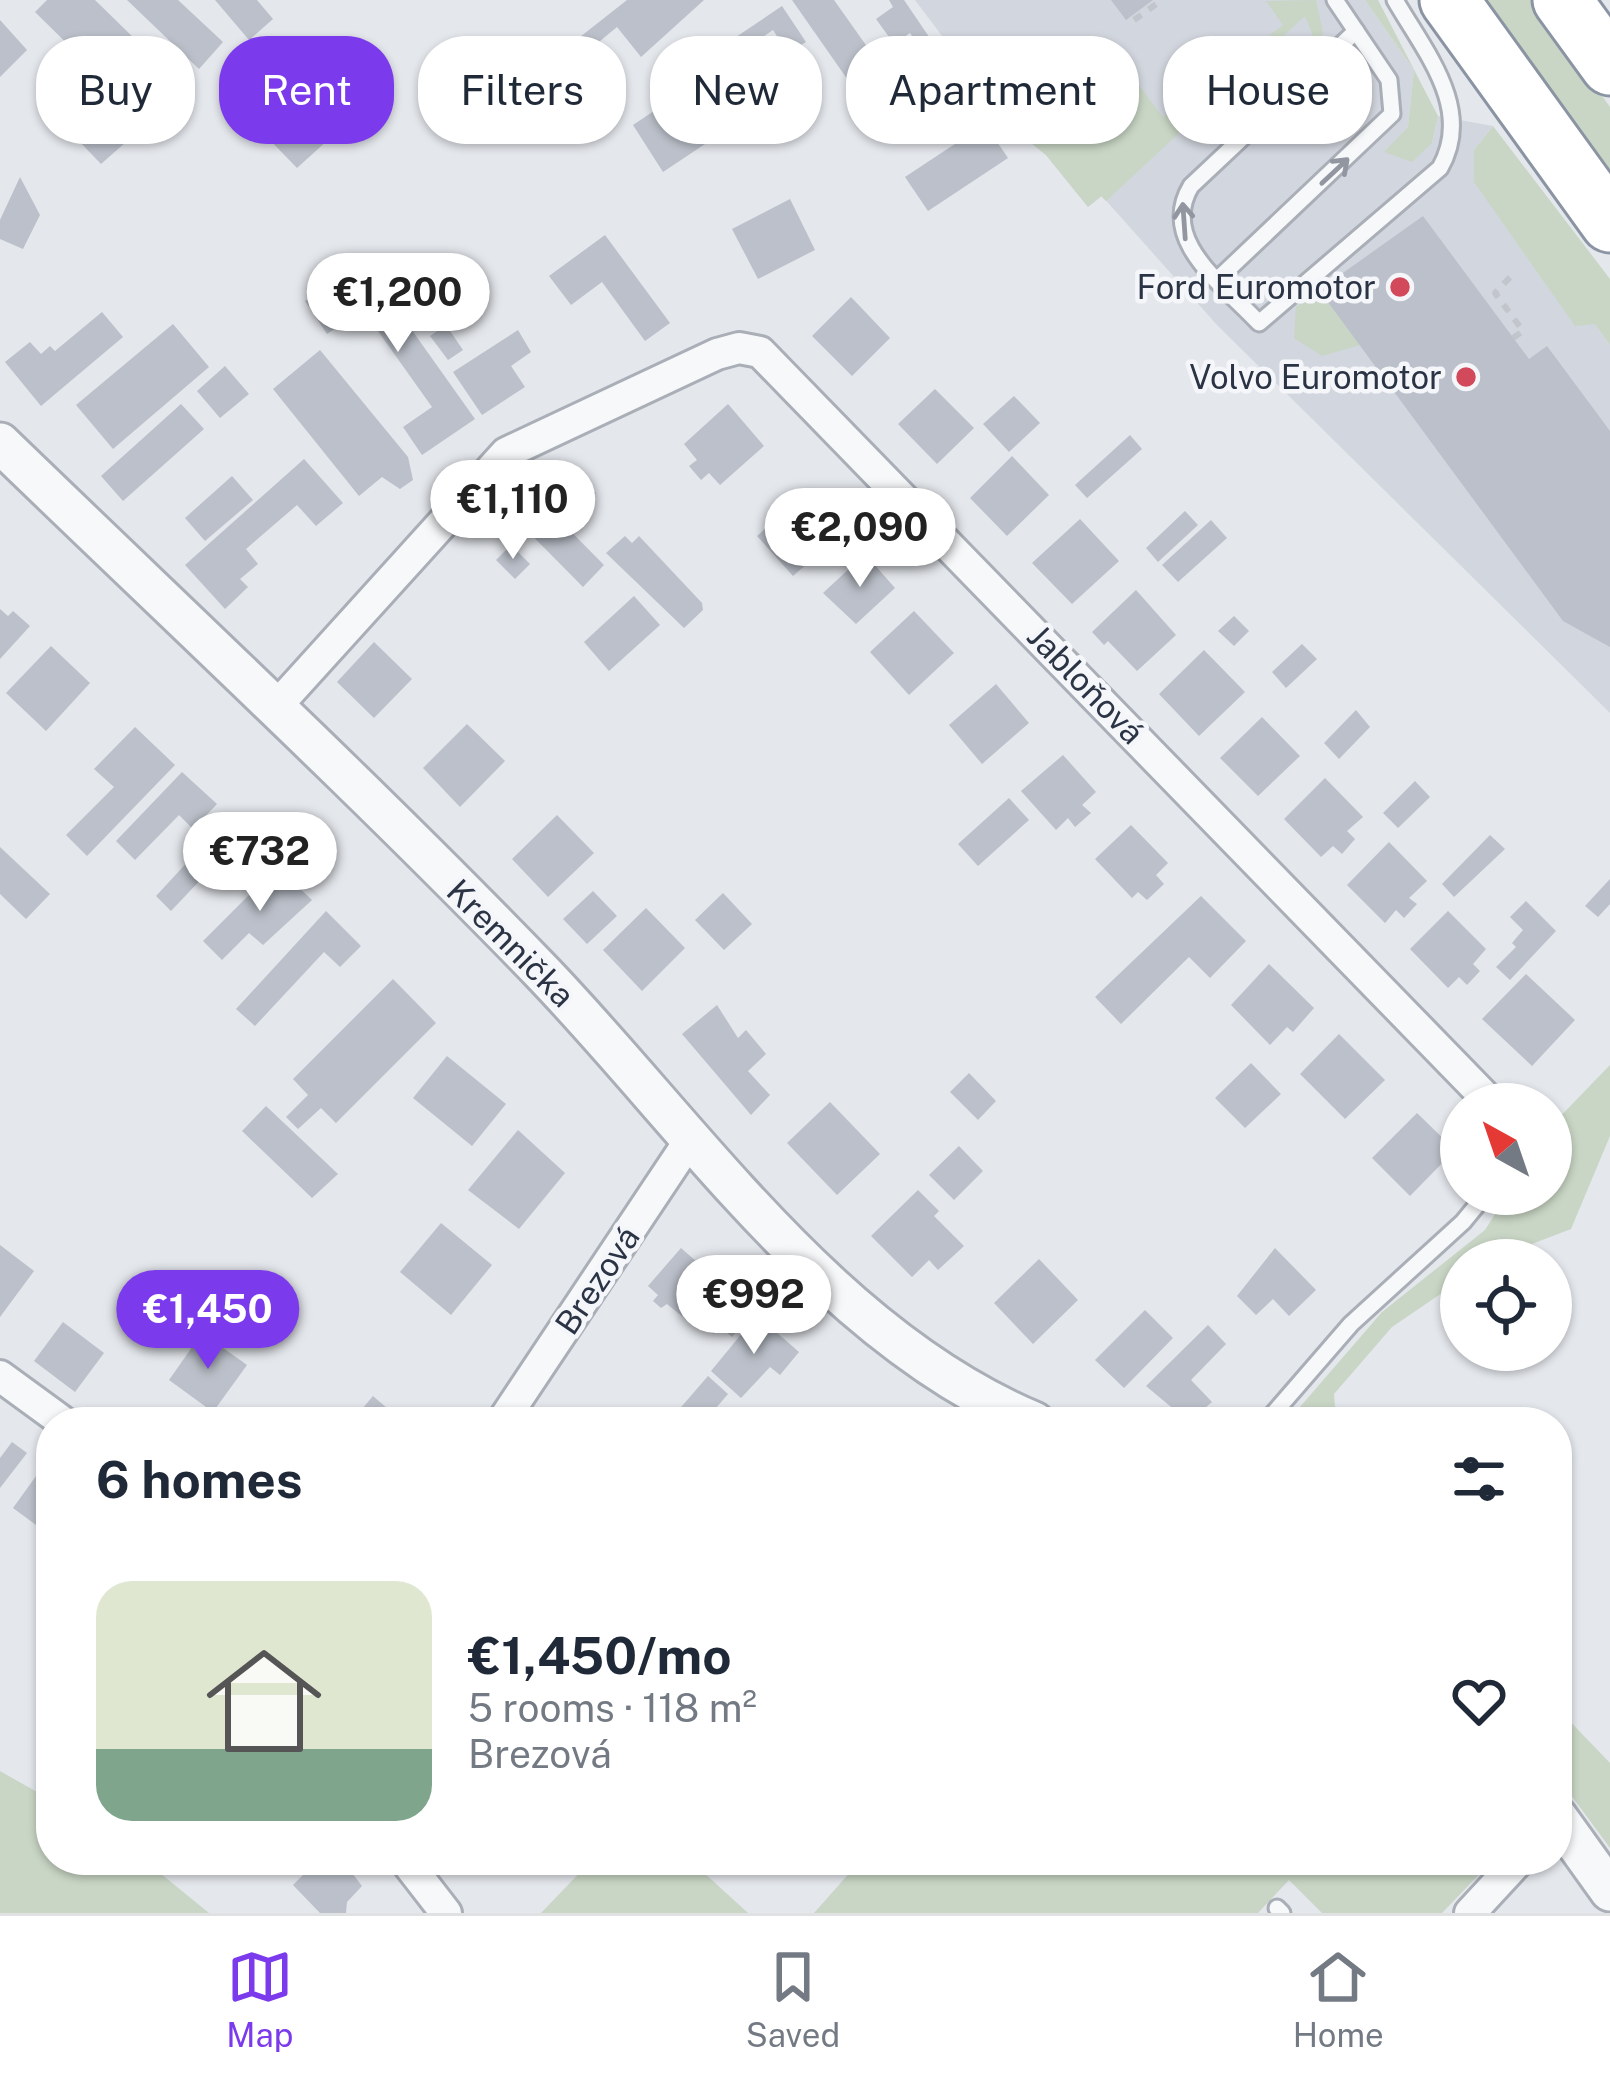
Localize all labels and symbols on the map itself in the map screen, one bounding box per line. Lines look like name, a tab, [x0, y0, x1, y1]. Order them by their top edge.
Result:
one-way arrow	[1319, 158, 1349, 185]
one-way arrow	[1172, 202, 1195, 241]
pin: €1,200	[300, 253, 496, 355]
place label: Ford Euromotor	[1137, 268, 1376, 306]
marker: Ford Euromotor	[1387, 274, 1413, 300]
place label: Volvo Euromotor	[1189, 358, 1442, 396]
marker: Volvo Euromotor	[1453, 364, 1479, 390]
pin: €1,110	[415, 460, 611, 562]
pin: €2,090	[762, 488, 958, 590]
street label: Jabloňová	[1020, 617, 1152, 751]
pin: €732	[189, 812, 331, 914]
street label: Kremnička	[440, 872, 582, 1014]
north arrow	[1440, 1083, 1572, 1215]
street label: Brezová	[547, 1219, 647, 1341]
pin: €992	[683, 1255, 825, 1357]
pin: €1,450	[110, 1270, 306, 1372]

